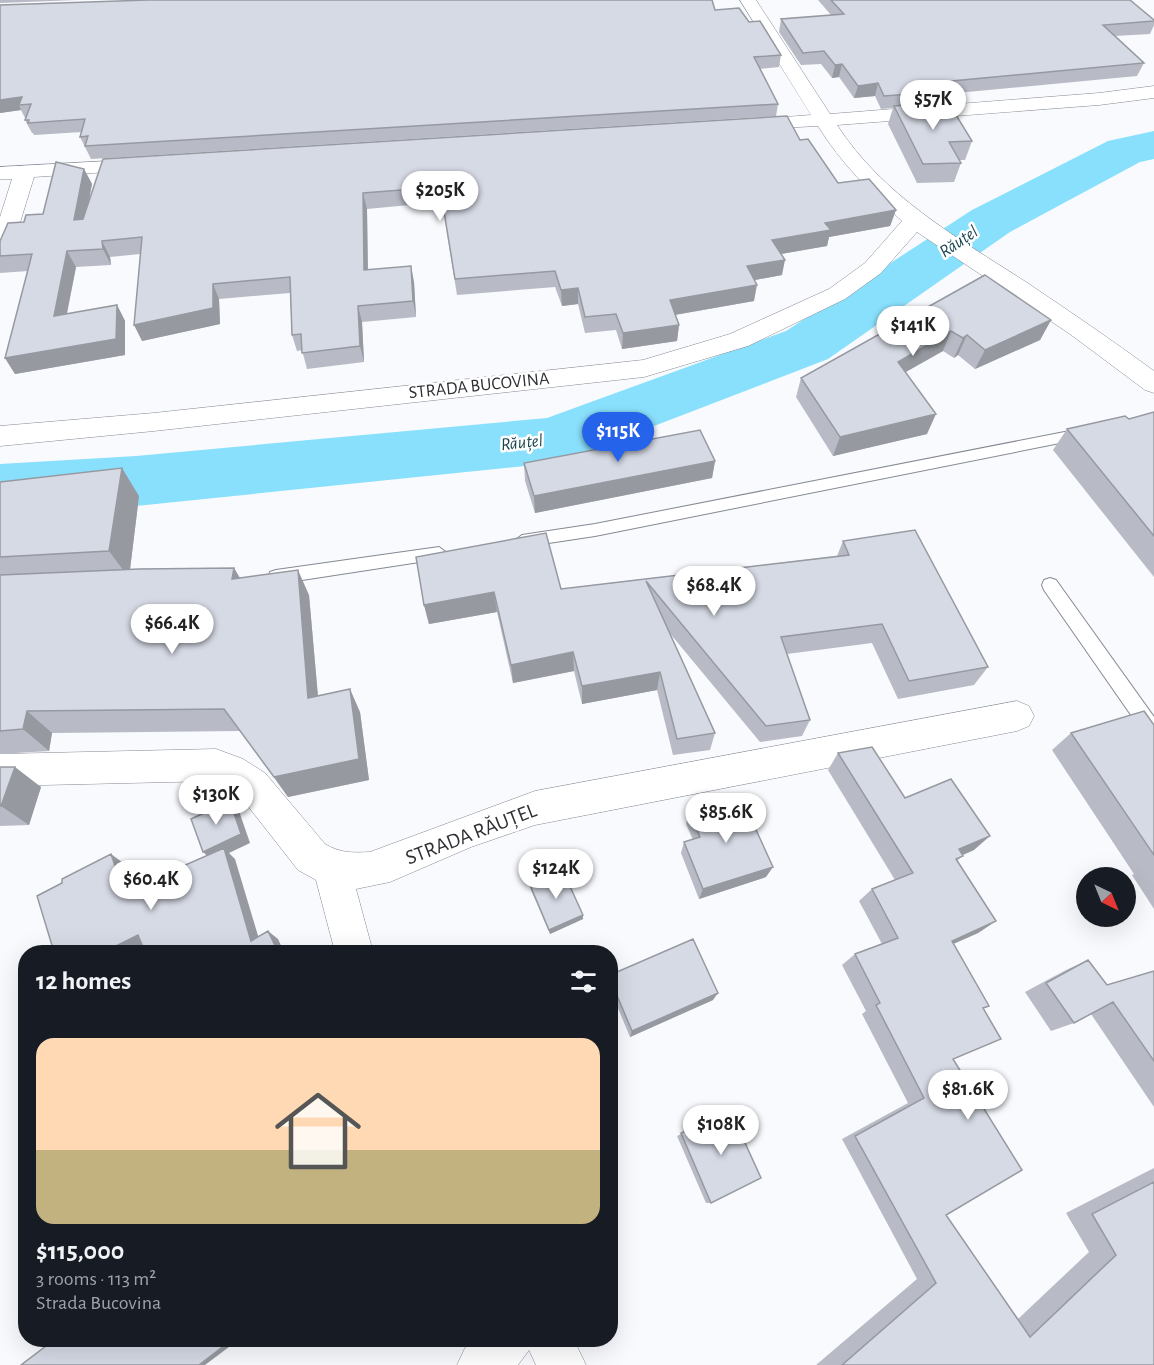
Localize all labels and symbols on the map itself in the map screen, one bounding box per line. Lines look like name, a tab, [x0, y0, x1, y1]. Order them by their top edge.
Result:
pin: $57K	[897, 80, 969, 131]
pin: $205K	[398, 171, 482, 222]
water label: Răuțel	[936, 223, 982, 262]
pin: $141K	[871, 306, 955, 357]
street label: STRADA BUCOVINA	[408, 370, 551, 402]
pin: $115K	[576, 412, 660, 463]
water label: Răuțel	[500, 432, 544, 455]
pin: $68.4K	[665, 566, 763, 617]
pin: $66.4K	[123, 604, 221, 655]
pin: $130K	[174, 775, 258, 826]
pin: $85.6K	[677, 793, 775, 844]
street label: STRADA RĂUȚEL	[402, 798, 540, 870]
pin: $124K	[514, 849, 598, 900]
pin: $60.4K	[102, 860, 200, 911]
north arrow	[1076, 867, 1136, 927]
pin: $81.6K	[919, 1070, 1017, 1121]
pin: $108K	[679, 1105, 763, 1156]

